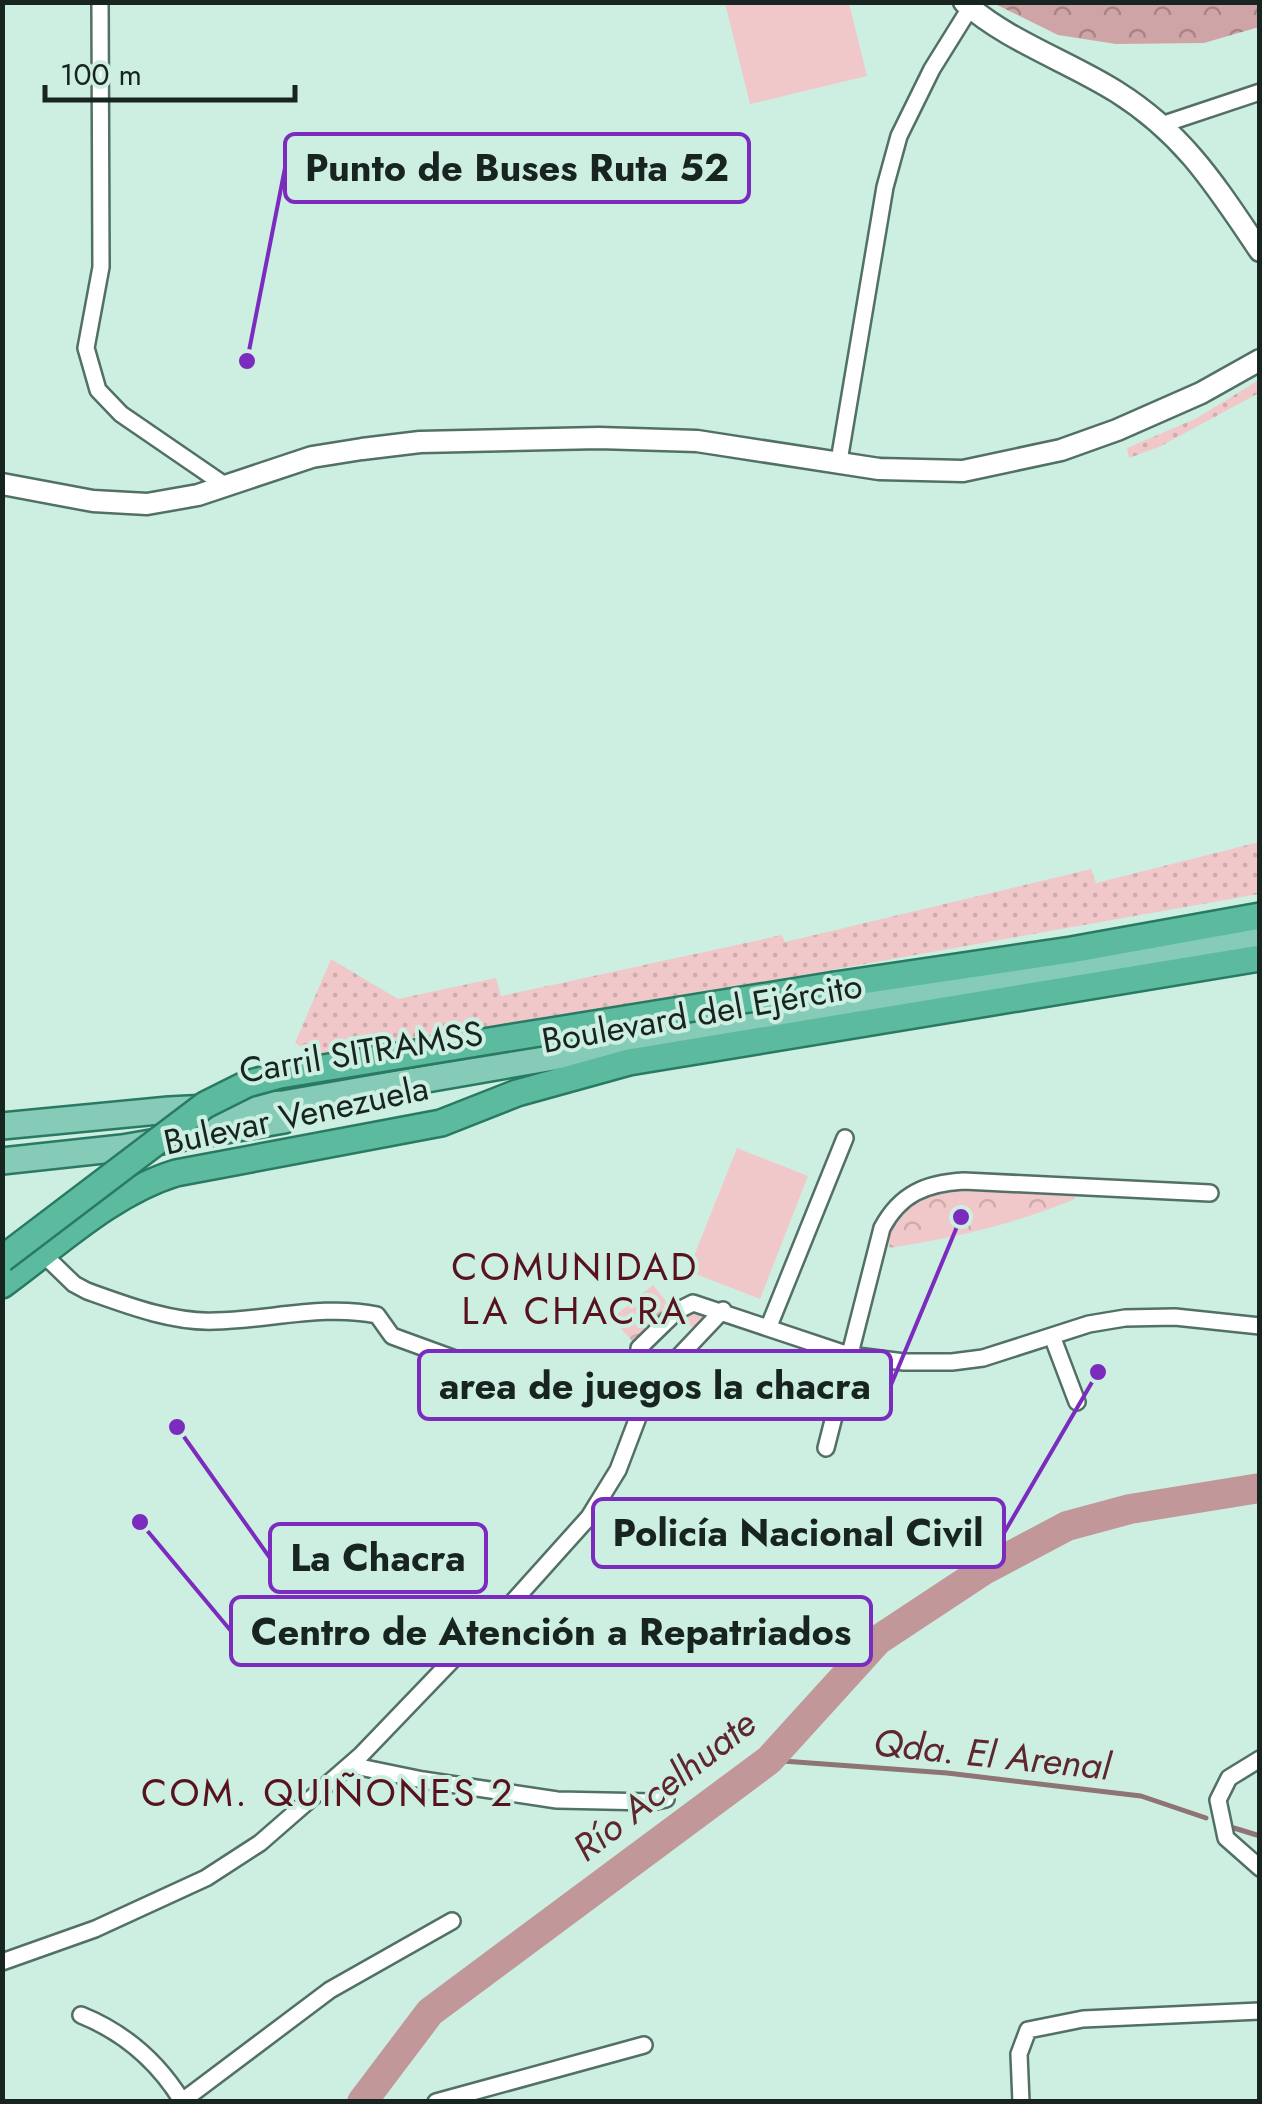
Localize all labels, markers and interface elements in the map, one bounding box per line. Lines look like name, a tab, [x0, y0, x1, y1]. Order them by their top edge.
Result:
scale bar	[45, 40, 295, 102]
text: 100 m	[60, 53, 142, 96]
callout: Punto de Buses Ruta 52	[285, 134, 749, 202]
text: Punto de Buses Ruta 52	[305, 140, 729, 195]
street label: Boulevard del Ejército	[538, 960, 866, 1066]
street label: Carril SITRAMSS	[236, 1008, 486, 1096]
street label: Bulevar Venezuela	[159, 1063, 433, 1167]
district label: COMUNIDAD LA CHACRA	[451, 1239, 699, 1338]
callout: area de juegos la chacra	[419, 1351, 891, 1419]
text: area de juegos la chacra	[439, 1358, 871, 1413]
callout: Policía Nacional Civil	[593, 1499, 1004, 1567]
text: Policía Nacional Civil	[612, 1505, 984, 1560]
callout: La Chacra	[270, 1524, 486, 1592]
text: La Chacra	[290, 1530, 466, 1585]
callout: Centro de Atención a Repatriados	[231, 1597, 871, 1665]
text: Centro de Atención a Repatriados	[251, 1604, 851, 1659]
water label: Río Acelhuate	[561, 1696, 767, 1874]
water label: Qda. El Arenal	[871, 1714, 1115, 1794]
district label: COM. QUIÑONES 2	[141, 1765, 515, 1820]

